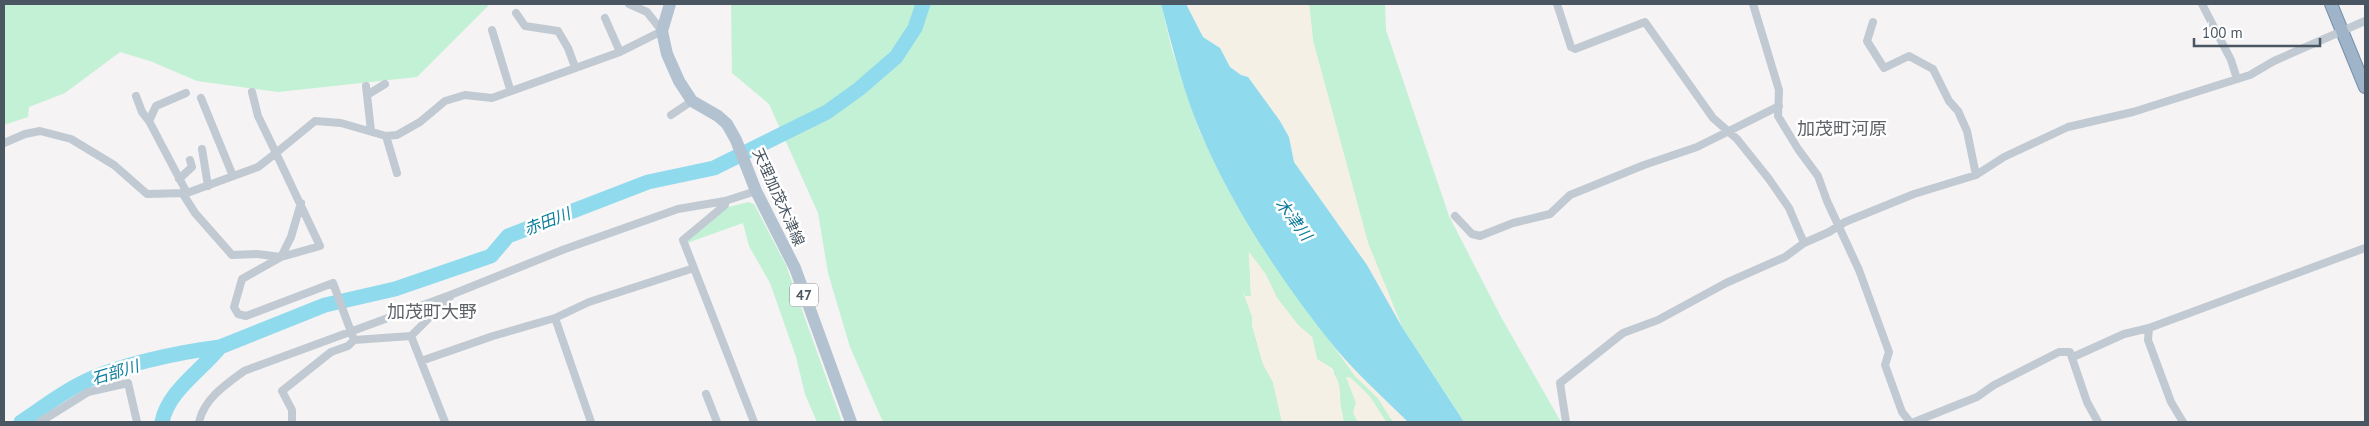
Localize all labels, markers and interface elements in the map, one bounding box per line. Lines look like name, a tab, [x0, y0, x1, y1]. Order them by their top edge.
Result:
scale bar	[2194, 15, 2320, 47]
text: 100 m	[2202, 23, 2243, 42]
district label: 加茂町河原	[1797, 117, 1887, 140]
street label: 天理加茂木津線	[749, 145, 809, 249]
water label: 木津川	[1272, 194, 1318, 246]
water label: 赤田川	[521, 202, 575, 239]
road number: 47	[790, 284, 818, 306]
district label: 加茂町大野	[387, 300, 477, 323]
water label: 石部川	[89, 355, 143, 389]

